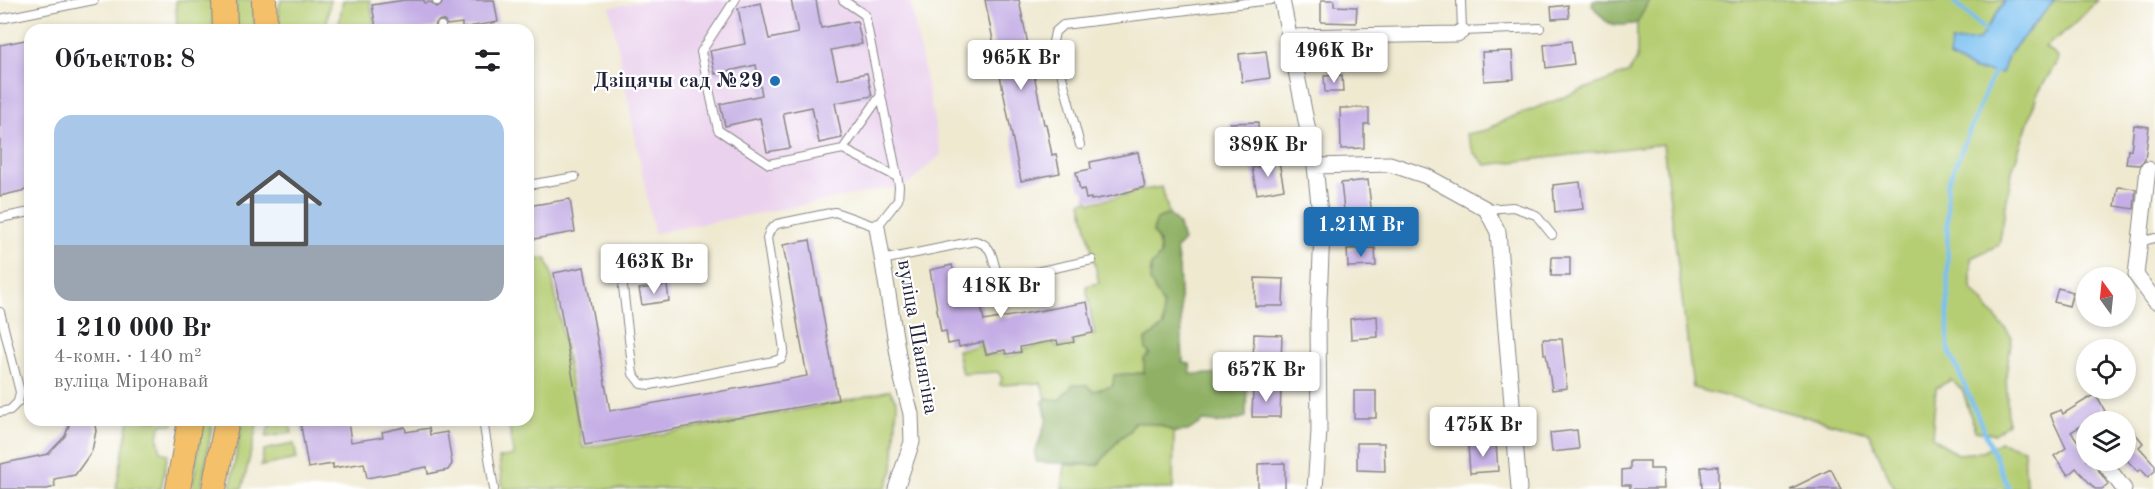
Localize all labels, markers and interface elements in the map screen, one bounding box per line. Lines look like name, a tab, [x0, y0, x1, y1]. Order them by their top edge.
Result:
pin: 496K Br	[1279, 33, 1389, 84]
pin: 965K Br	[966, 40, 1076, 91]
text: 496K Br	[1295, 42, 1373, 62]
icon: filters	[471, 44, 504, 77]
text: Объектов: 8	[54, 47, 195, 73]
text: 965K Br	[982, 49, 1060, 69]
place label: Дзіцячы сад №29	[593, 71, 763, 92]
marker: Дзіцячы сад №29	[768, 74, 782, 88]
pin: 389K Br	[1213, 127, 1323, 178]
text: 389K Br	[1229, 136, 1307, 156]
icon: home	[225, 154, 333, 262]
pin: 1.21M Br	[1299, 207, 1423, 258]
text: 1.21M Br	[1318, 216, 1404, 236]
pin: 463K Br	[599, 244, 709, 295]
text: 463K Br	[615, 253, 693, 273]
street label: вуліца Шанягіна	[893, 258, 941, 416]
north arrow	[2076, 267, 2136, 327]
map controls	[2076, 267, 2136, 471]
pin: 418K Br	[946, 268, 1056, 319]
text: 418K Br	[962, 277, 1040, 297]
text: 1 210 000 Br	[54, 316, 211, 342]
button: locate	[2076, 339, 2136, 399]
text: 4-комн. · 140 m²	[54, 347, 202, 367]
pin: 657K Br	[1211, 352, 1321, 403]
text: 657K Br	[1227, 361, 1305, 381]
text: вуліца Міронавай	[54, 372, 209, 392]
pin: 475K Br	[1428, 407, 1538, 458]
button: layers	[2076, 411, 2136, 471]
text: 475K Br	[1444, 416, 1522, 436]

